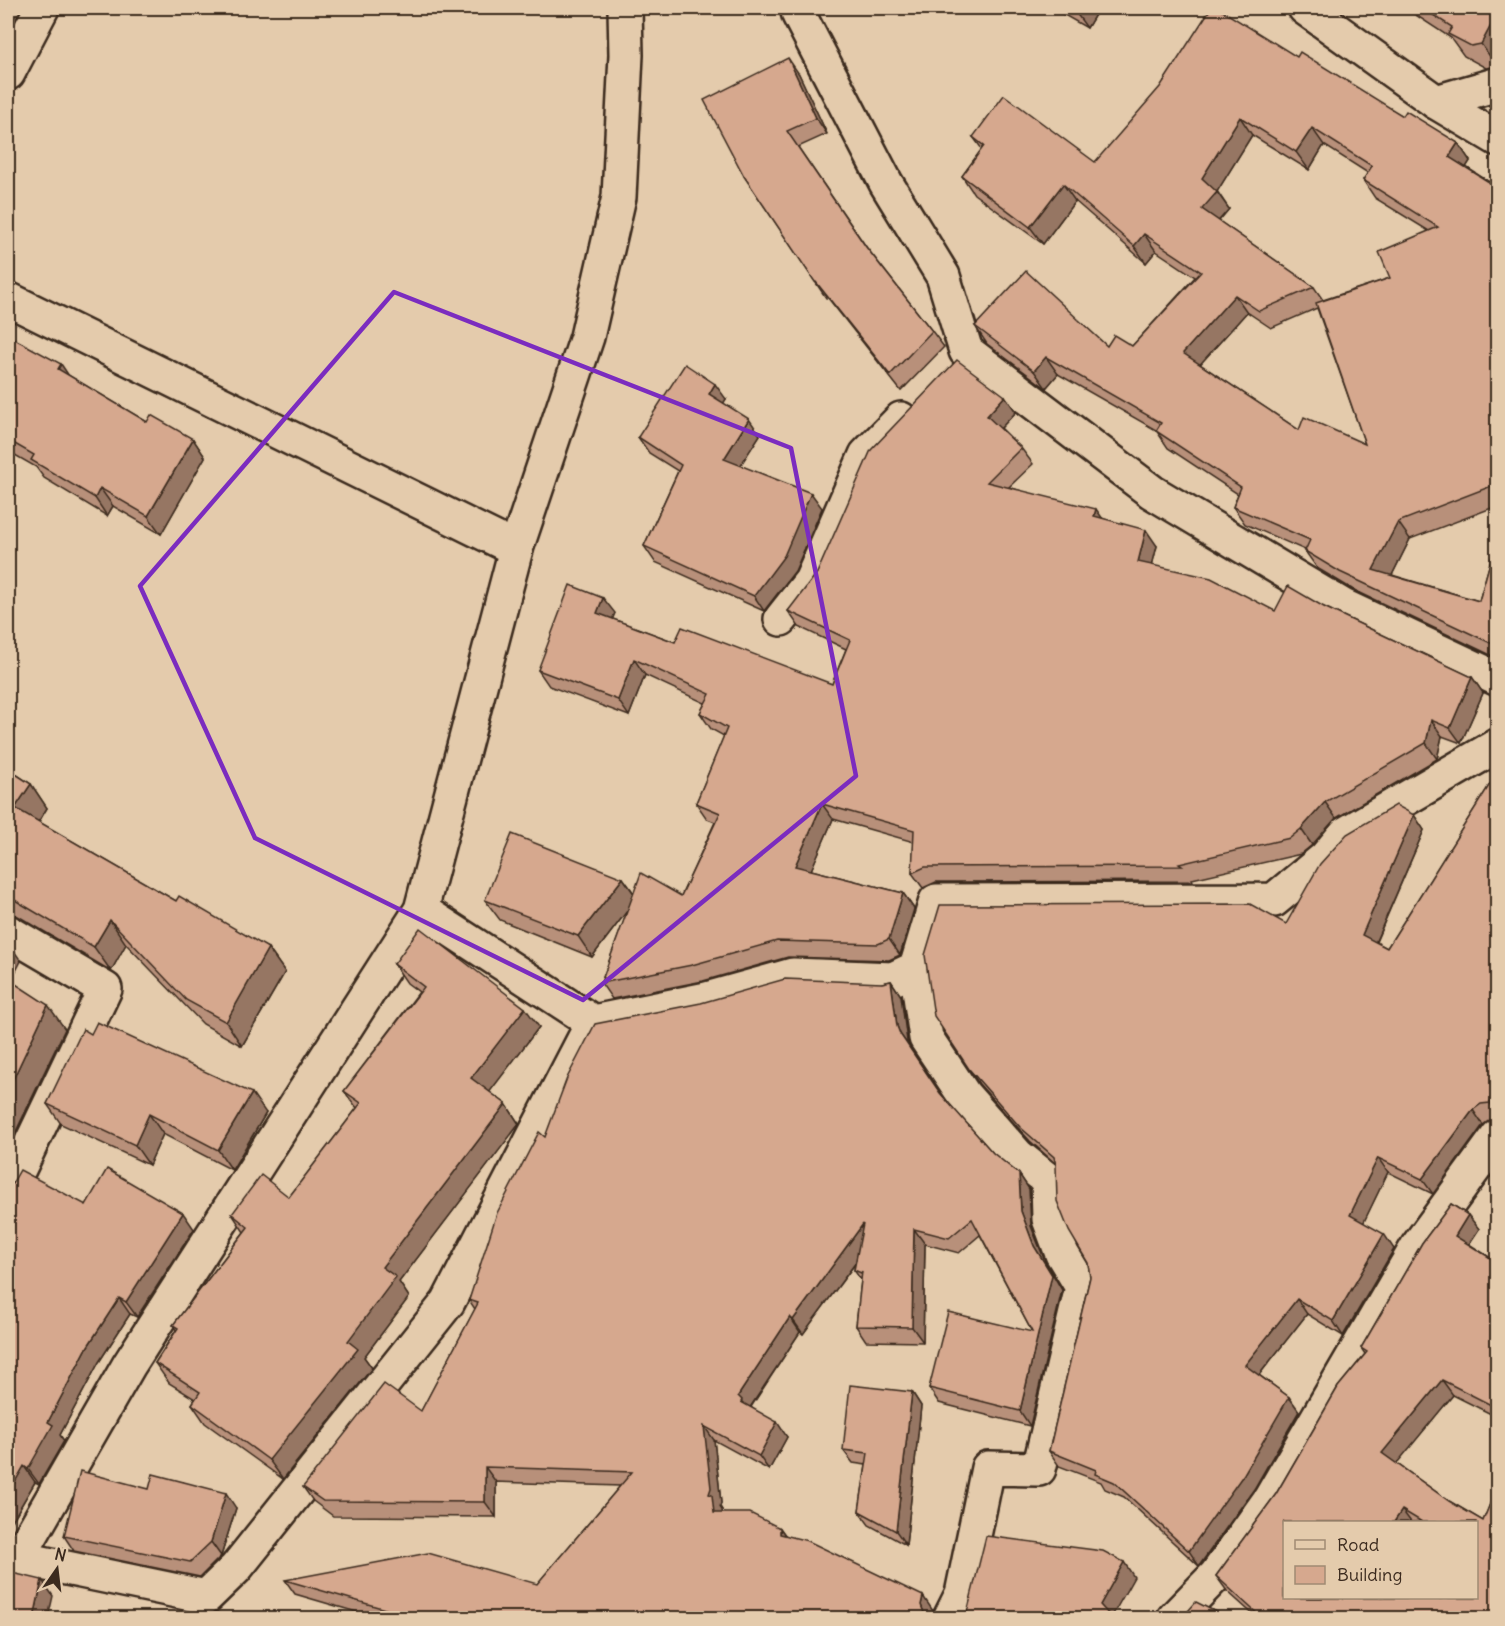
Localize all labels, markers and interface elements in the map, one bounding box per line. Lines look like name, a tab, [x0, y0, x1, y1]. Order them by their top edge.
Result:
legend	[1283, 1521, 1478, 1599]
text: Road	[1337, 1533, 1380, 1556]
north arrow	[27, 1539, 87, 1599]
text: N	[53, 1543, 68, 1565]
text: Building	[1337, 1563, 1402, 1586]

